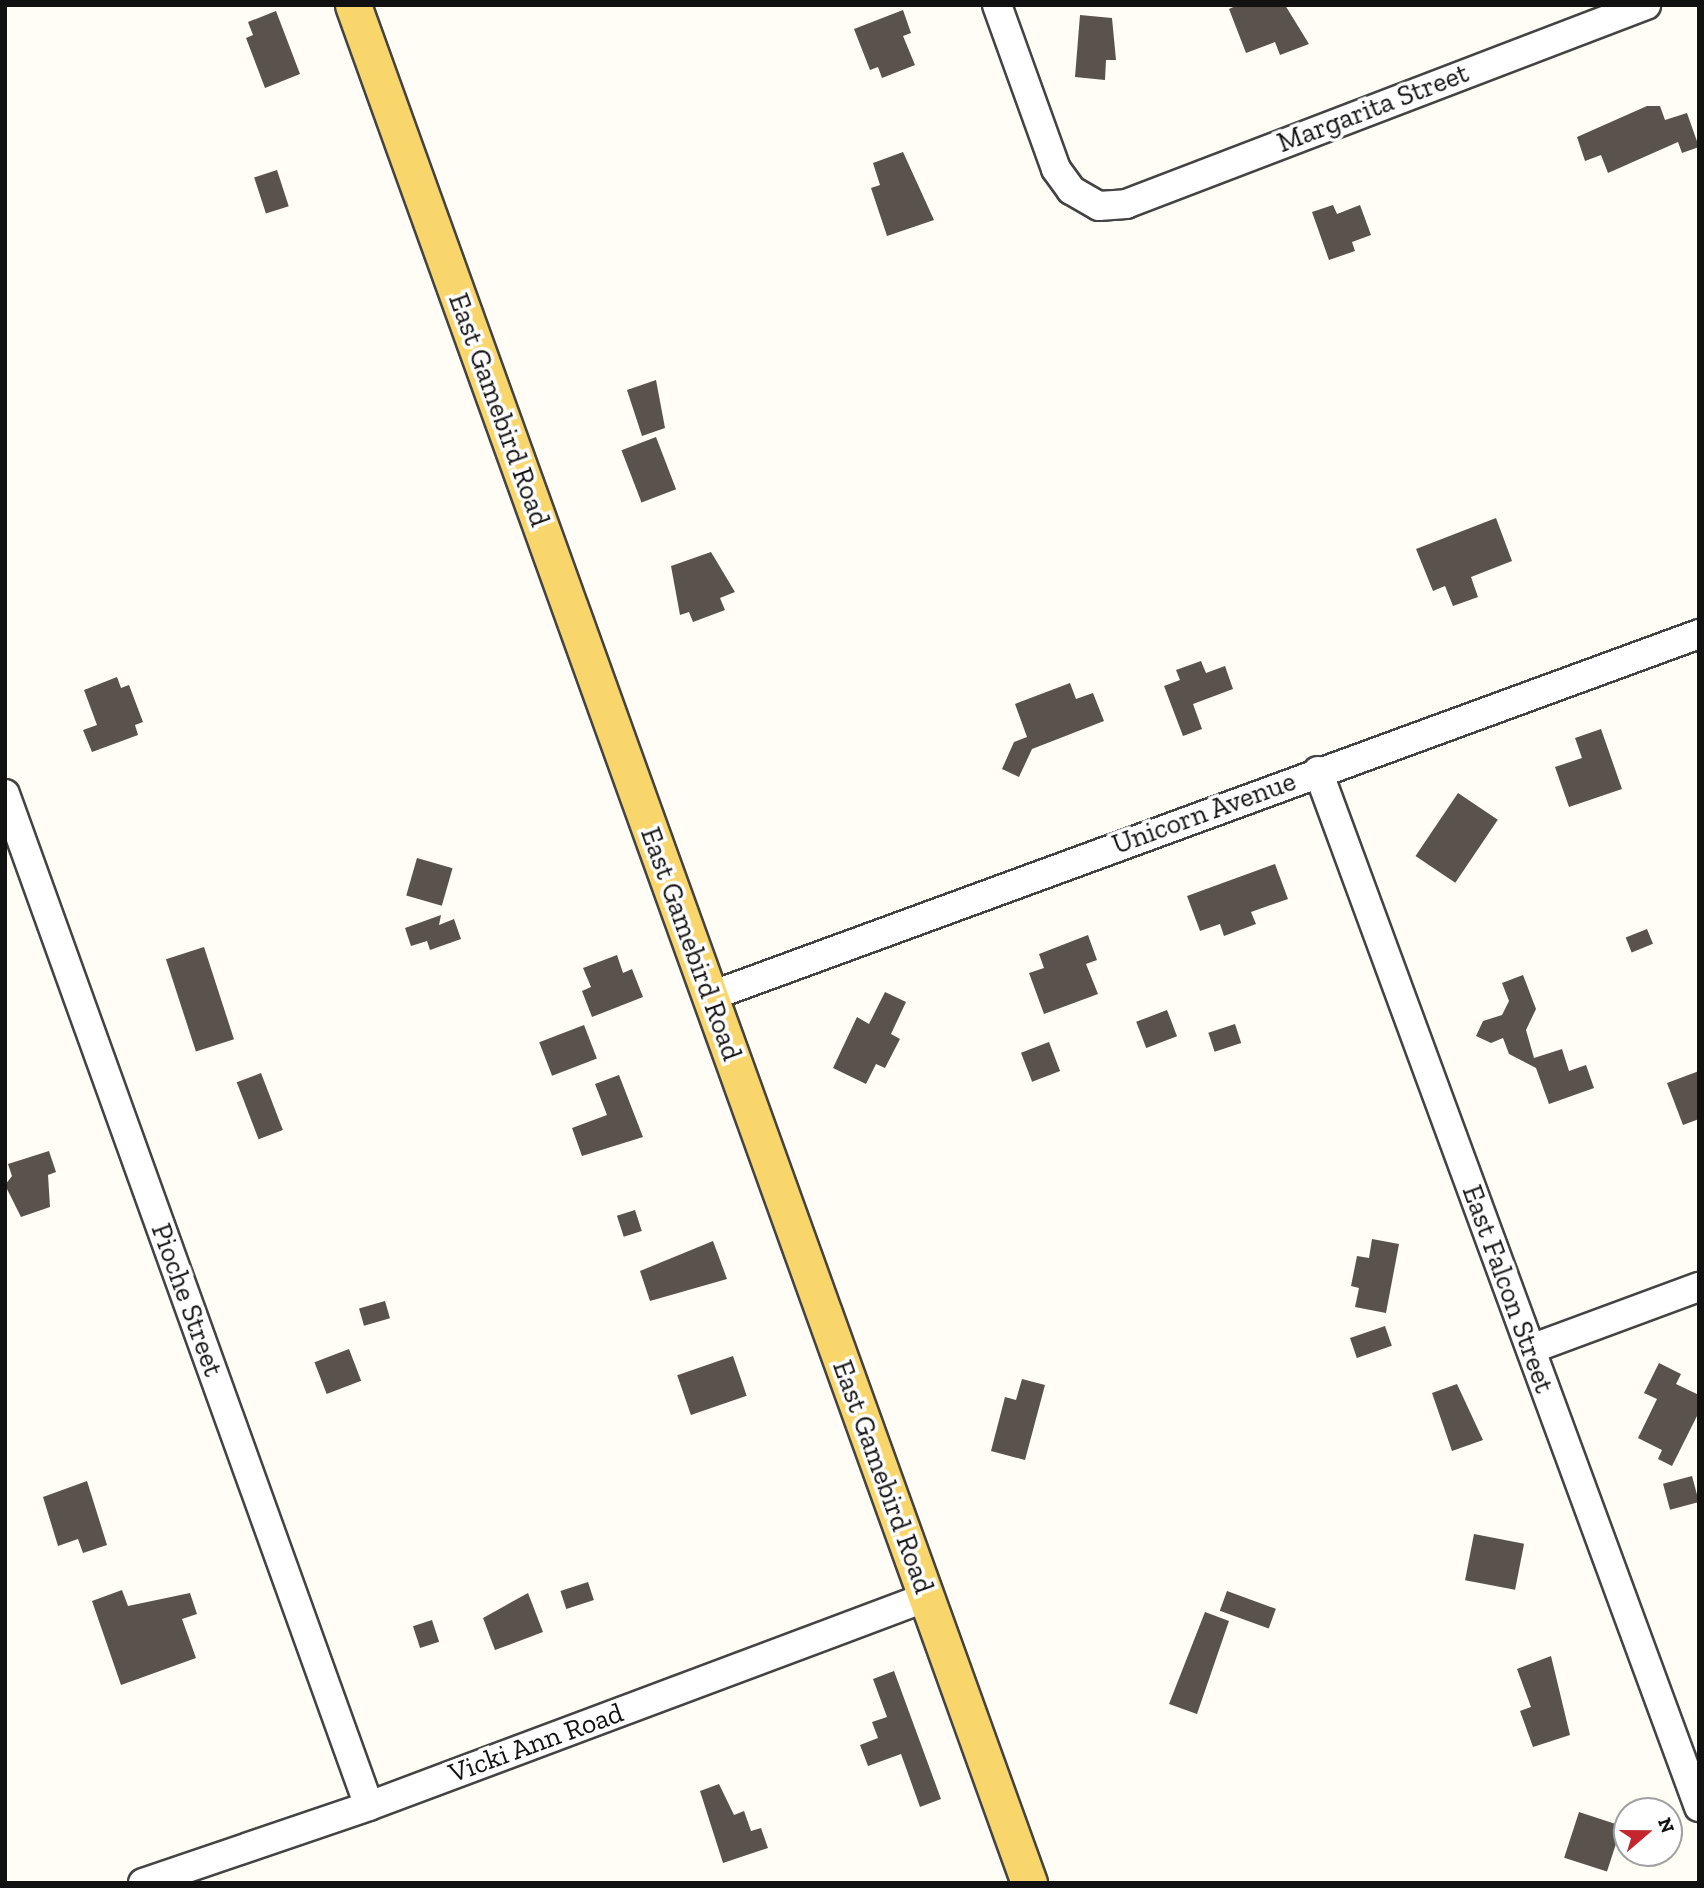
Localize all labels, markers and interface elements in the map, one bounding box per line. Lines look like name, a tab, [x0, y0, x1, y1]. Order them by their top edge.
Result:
street label: Margarita Street	[1273, 56, 1473, 160]
street label: East Gamebird Road	[441, 289, 557, 531]
street label: Unicorn Avenue	[1107, 764, 1301, 862]
street label: East Gamebird Road	[633, 823, 749, 1065]
street label: East Falcon Street	[1455, 1180, 1561, 1398]
street label: Pioche Street	[144, 1219, 230, 1381]
street label: East Gamebird Road	[825, 1356, 941, 1598]
street label: Vicki Ann Road	[444, 1696, 628, 1790]
north arrow	[1613, 1797, 1683, 1867]
text: N	[1653, 1815, 1680, 1836]

